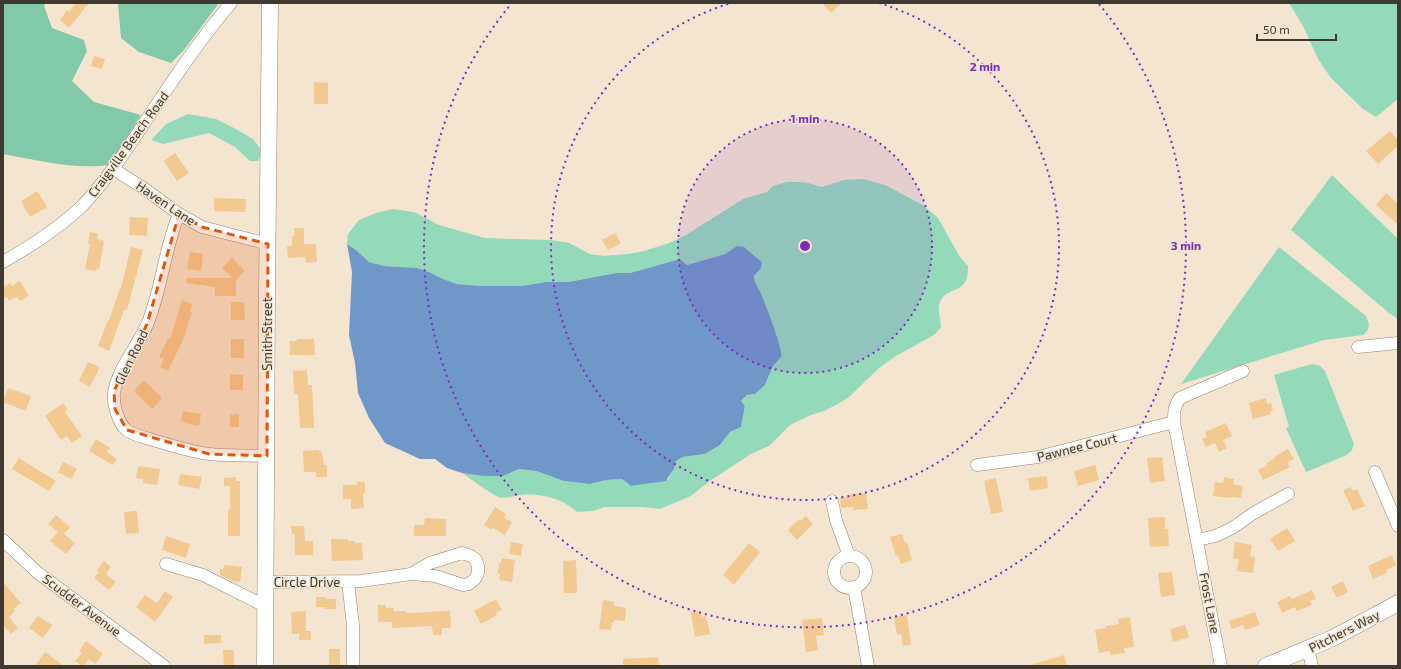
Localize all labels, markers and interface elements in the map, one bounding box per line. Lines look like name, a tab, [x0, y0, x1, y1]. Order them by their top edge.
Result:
scale bar	[1257, 16, 1336, 42]
text: 50 m	[1263, 22, 1290, 36]
text: 2 min	[970, 59, 1000, 73]
street label: Craigville Beach Road	[84, 88, 172, 200]
text: 1 min	[791, 111, 819, 125]
street label: Haven Lane	[133, 177, 199, 229]
text: 3 min	[1171, 238, 1201, 252]
centre of rings	[798, 239, 812, 253]
street label: Smith Street	[259, 297, 275, 371]
street label: Glen Road	[111, 327, 151, 387]
street label: Pawnee Court	[1035, 429, 1119, 465]
street label: Scudder Avenue	[40, 570, 124, 640]
street label: Frost Lane	[1196, 571, 1224, 635]
street label: Circle Drive	[274, 574, 340, 590]
street label: Pitchers Way	[1306, 606, 1382, 656]

